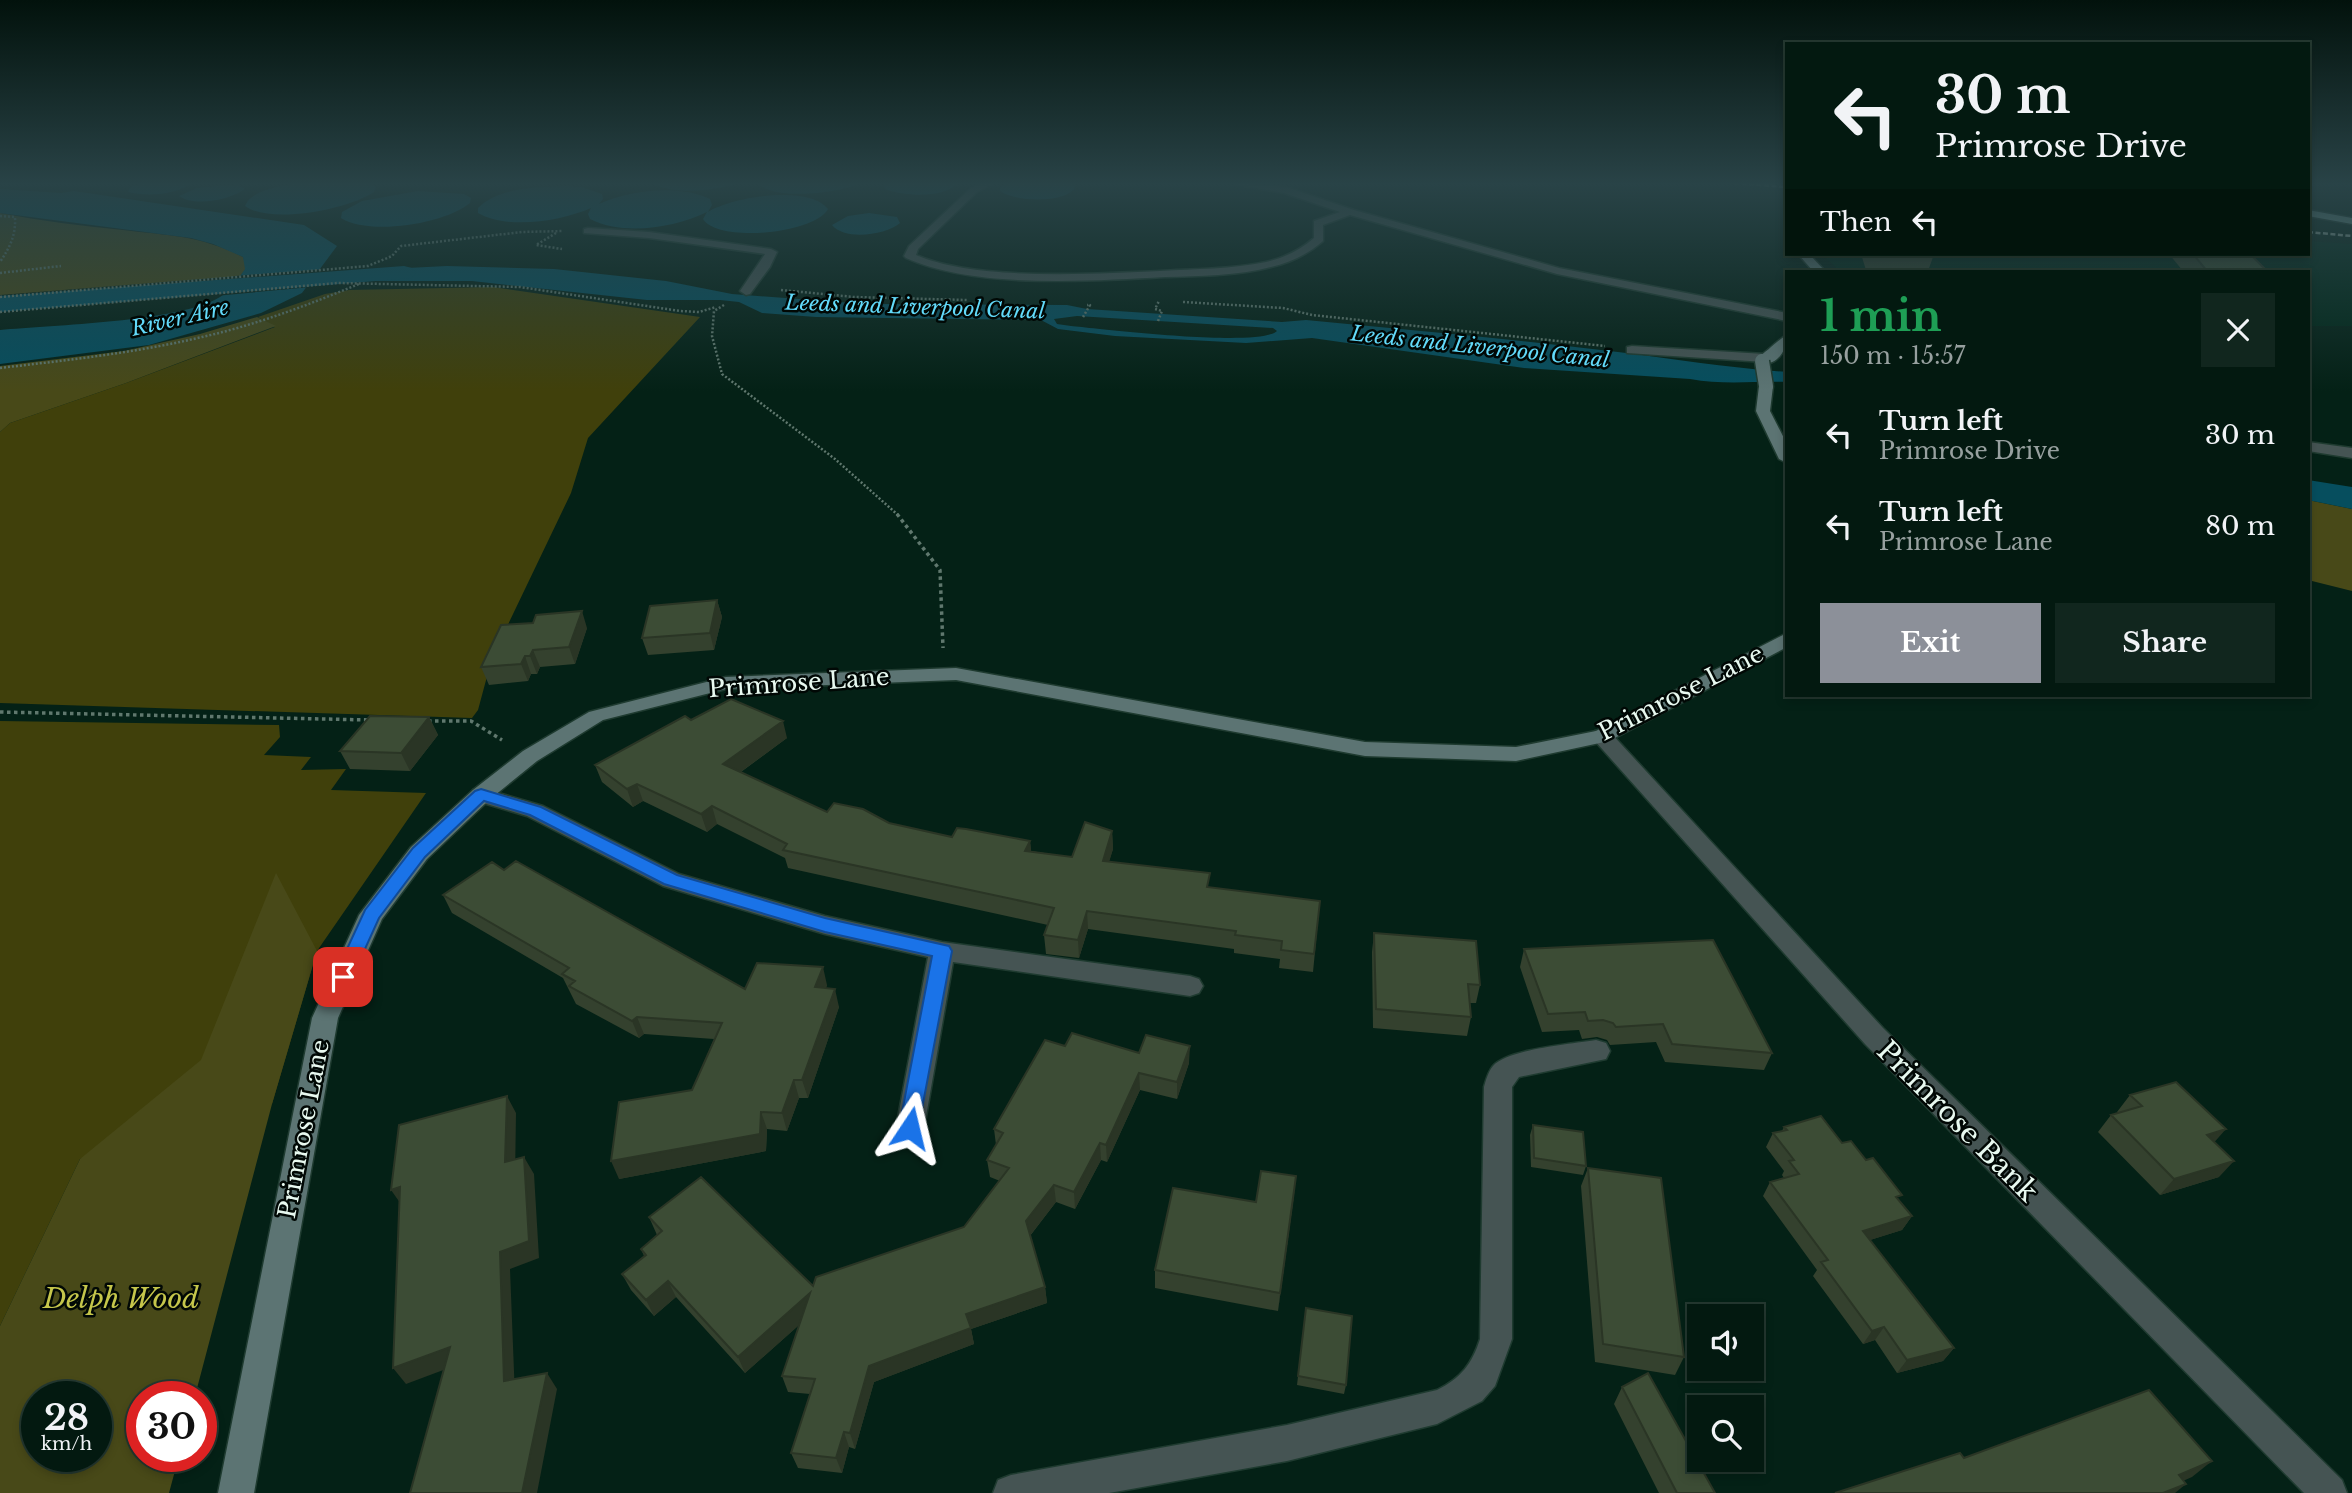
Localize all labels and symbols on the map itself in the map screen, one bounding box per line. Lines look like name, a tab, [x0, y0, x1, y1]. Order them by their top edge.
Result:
water label: Leeds and Liverpool Canal	[784, 289, 1046, 325]
water label: River Aire	[128, 294, 232, 342]
water label: Leeds and Liverpool Canal	[1348, 320, 1611, 374]
street label: Primrose Lane	[1593, 638, 1768, 747]
street label: Primrose Lane	[708, 662, 890, 703]
pin	[313, 947, 373, 1007]
street label: Primrose Bank	[1870, 1033, 2046, 1210]
street label: Primrose Lane	[272, 1037, 335, 1221]
position arrow	[873, 1091, 947, 1165]
park label: Delph Wood	[42, 1281, 199, 1316]
speed limit sign: 30	[126, 1381, 217, 1472]

